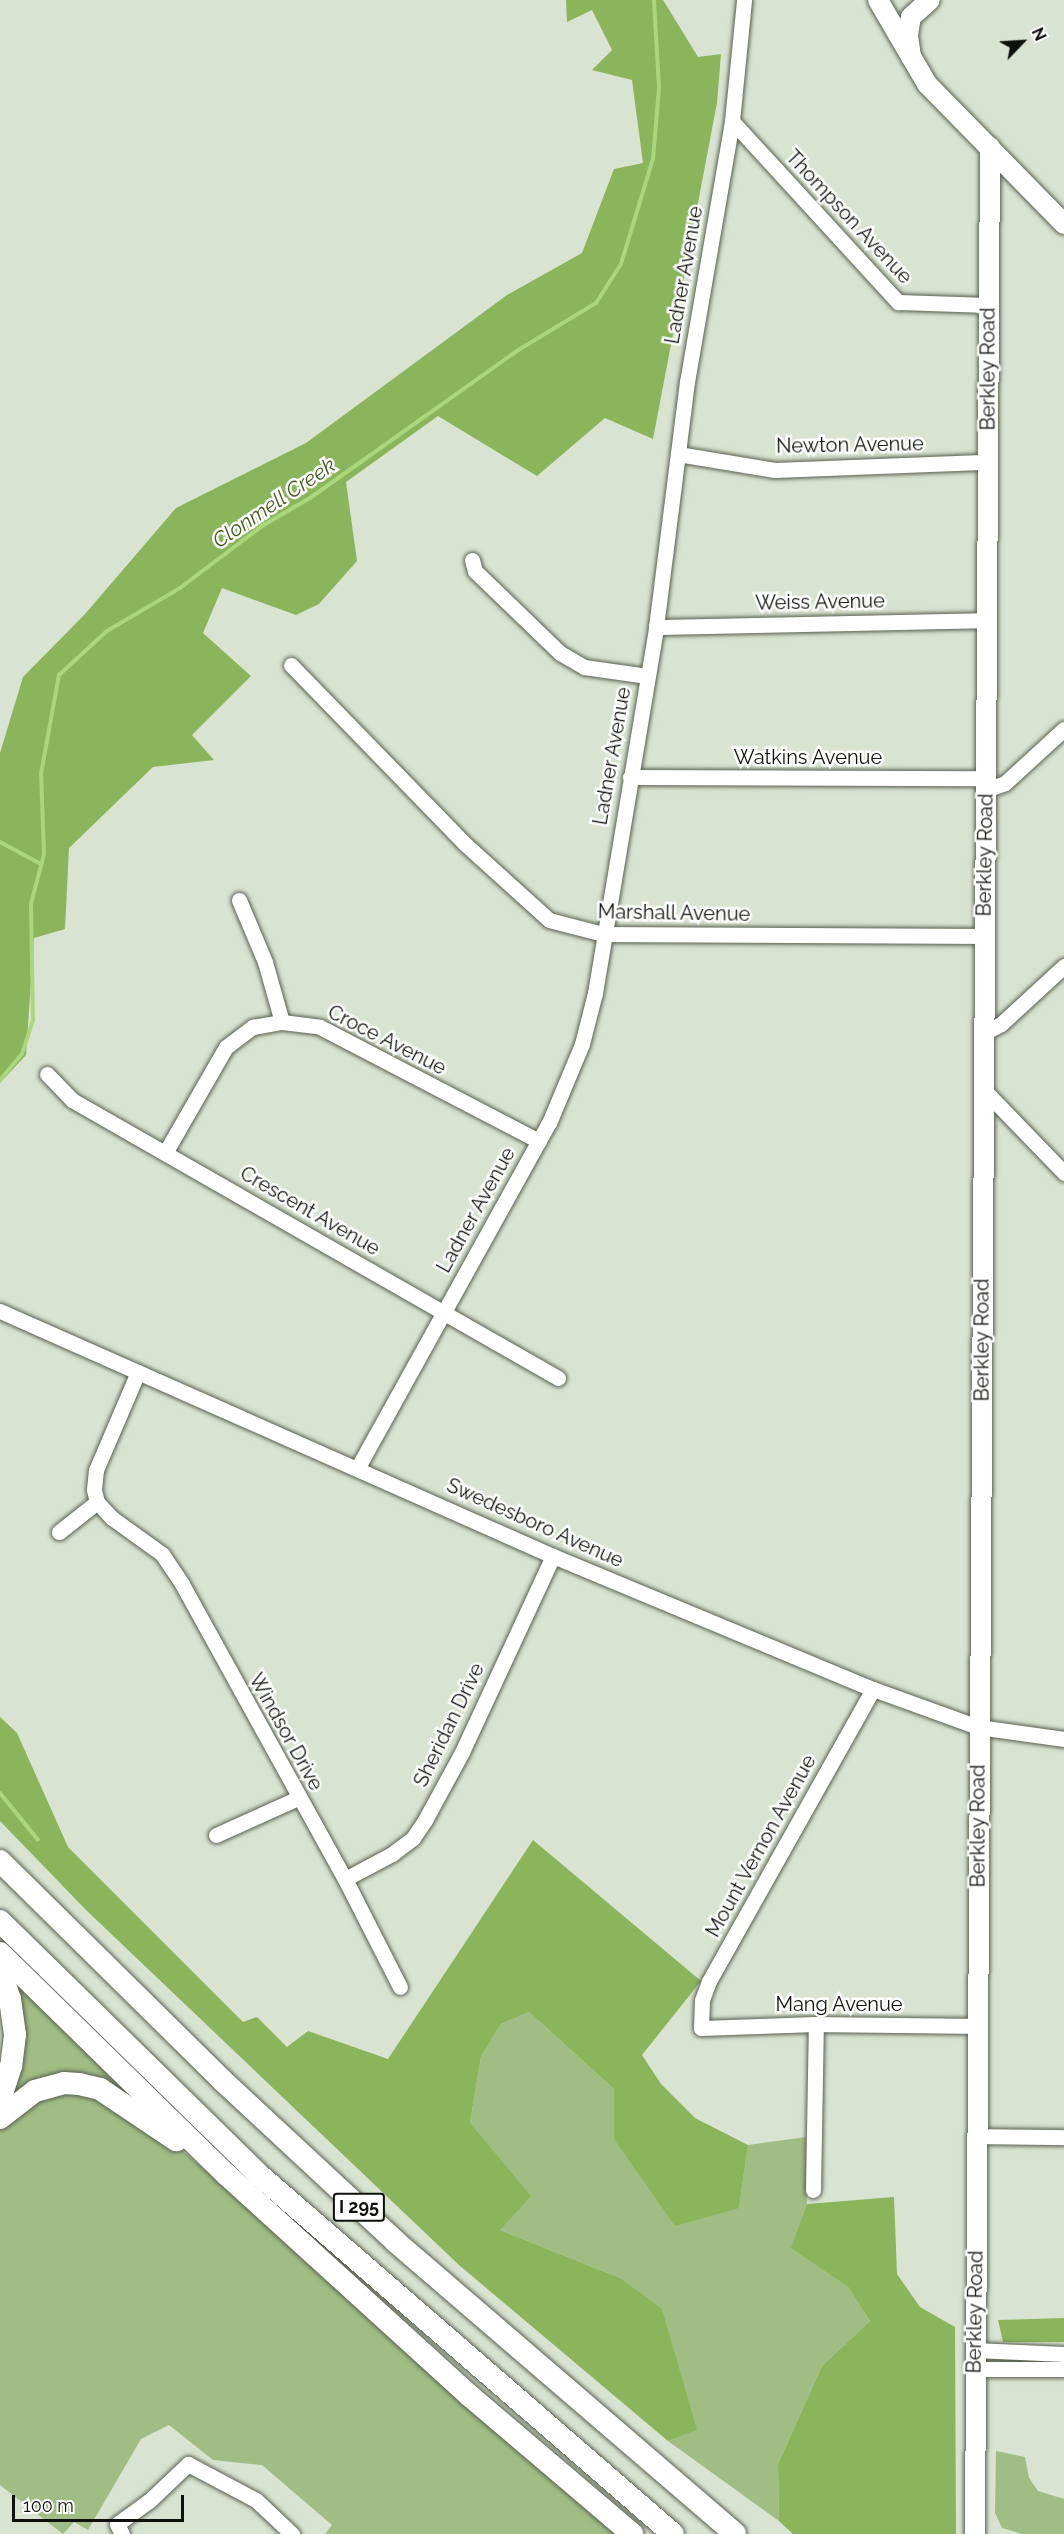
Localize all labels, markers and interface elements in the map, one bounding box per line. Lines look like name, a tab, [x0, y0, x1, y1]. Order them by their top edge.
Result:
north arrow	[992, 12, 1052, 72]
text: N	[1028, 25, 1050, 44]
street label: Thompson Avenue	[781, 145, 917, 289]
street label: Ladner Avenue	[660, 204, 708, 346]
street label: Berkley Road	[976, 307, 1000, 431]
street label: Newton Avenue	[776, 432, 924, 458]
water label: Clonmell Creek	[208, 452, 340, 554]
street label: Weiss Avenue	[755, 589, 885, 615]
street label: Ladner Avenue	[588, 685, 636, 827]
street label: Watkins Avenue	[734, 745, 882, 769]
street label: Berkley Road	[972, 793, 998, 917]
street label: Marshall Avenue	[597, 900, 751, 926]
street label: Croce Avenue	[324, 1000, 450, 1080]
street label: Ladner Avenue	[431, 1143, 521, 1277]
street label: Crescent Avenue	[236, 1161, 384, 1261]
street label: Berkley Road	[970, 1278, 994, 1402]
street label: Swedesboro Avenue	[443, 1473, 627, 1573]
street label: Sheridan Drive	[409, 1659, 489, 1791]
street label: Windsor Drive	[244, 1669, 328, 1795]
street label: Mount Vernon Avenue	[701, 1750, 821, 1942]
street label: Berkley Road	[966, 1764, 990, 1888]
street label: Mang Avenue	[775, 1992, 903, 2016]
road number: I 295	[332, 2192, 386, 2222]
street label: Berkley Road	[962, 2250, 988, 2374]
scale bar	[15, 2483, 188, 2521]
text: 100 m	[23, 2495, 74, 2516]

